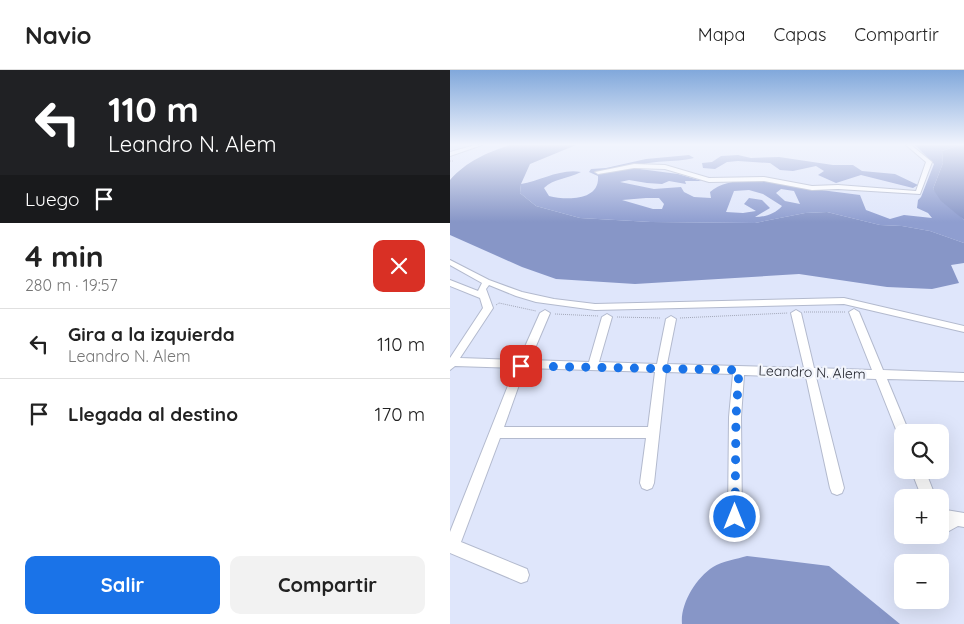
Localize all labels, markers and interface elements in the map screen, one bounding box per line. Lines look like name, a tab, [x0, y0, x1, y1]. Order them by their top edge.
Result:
text: Navio	[25, 20, 92, 50]
text: Mapa	[698, 23, 745, 46]
text: Capas	[773, 23, 826, 46]
text: Compartir	[854, 23, 939, 46]
text: 110 m	[108, 87, 199, 131]
icon: left	[25, 90, 90, 155]
text: Leandro N. Alem	[108, 130, 276, 158]
icon: arrive	[90, 185, 118, 213]
text: Luego	[25, 187, 80, 211]
text: 4 min	[25, 237, 104, 275]
button: close	[373, 240, 425, 292]
text: 280 m · 19:57	[25, 275, 118, 295]
text: Gira a la izquierda	[68, 322, 235, 346]
icon: left	[25, 330, 53, 358]
text: 110 m	[377, 332, 425, 356]
pin	[500, 345, 542, 387]
text: Leandro N. Alem	[68, 346, 191, 366]
icon: arrive	[507, 352, 535, 380]
street label: Leandro N. Alem	[758, 361, 866, 383]
icon: arrive	[25, 400, 53, 428]
text: Llegada al destino	[68, 402, 238, 426]
text: 170 m	[374, 402, 425, 426]
map controls	[894, 424, 949, 609]
button: search	[894, 424, 949, 479]
button: +	[894, 489, 949, 544]
position arrow	[708, 490, 760, 542]
button: −	[894, 554, 949, 609]
button: Salir	[25, 556, 220, 614]
button: Compartir	[230, 556, 425, 614]

